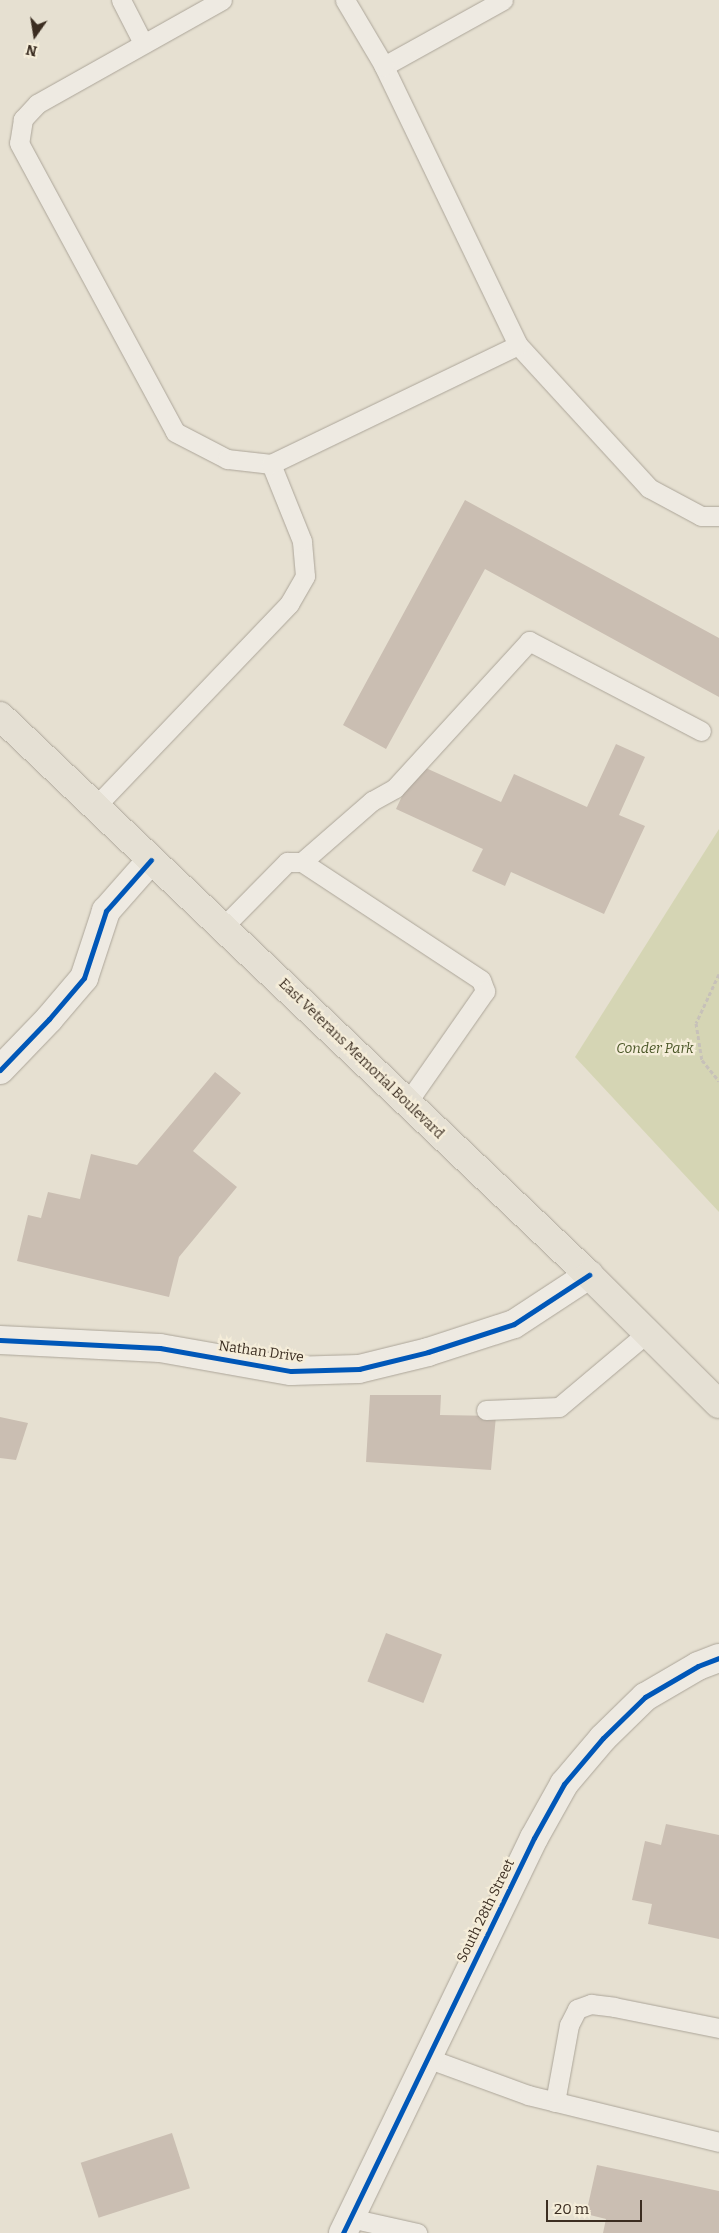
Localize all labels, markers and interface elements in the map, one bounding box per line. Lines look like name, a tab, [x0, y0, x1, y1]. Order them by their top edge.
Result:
north arrow	[10, 10, 60, 60]
text: N	[24, 41, 39, 60]
street label: East Veterans Memorial Boulevard	[275, 976, 447, 1142]
park label: Conder Park	[616, 1041, 694, 1057]
street label: Nathan Drive	[217, 1338, 305, 1366]
street label: South 28th Street	[454, 1856, 518, 1966]
scale bar	[549, 2190, 645, 2222]
text: 20 m	[554, 2200, 589, 2218]

